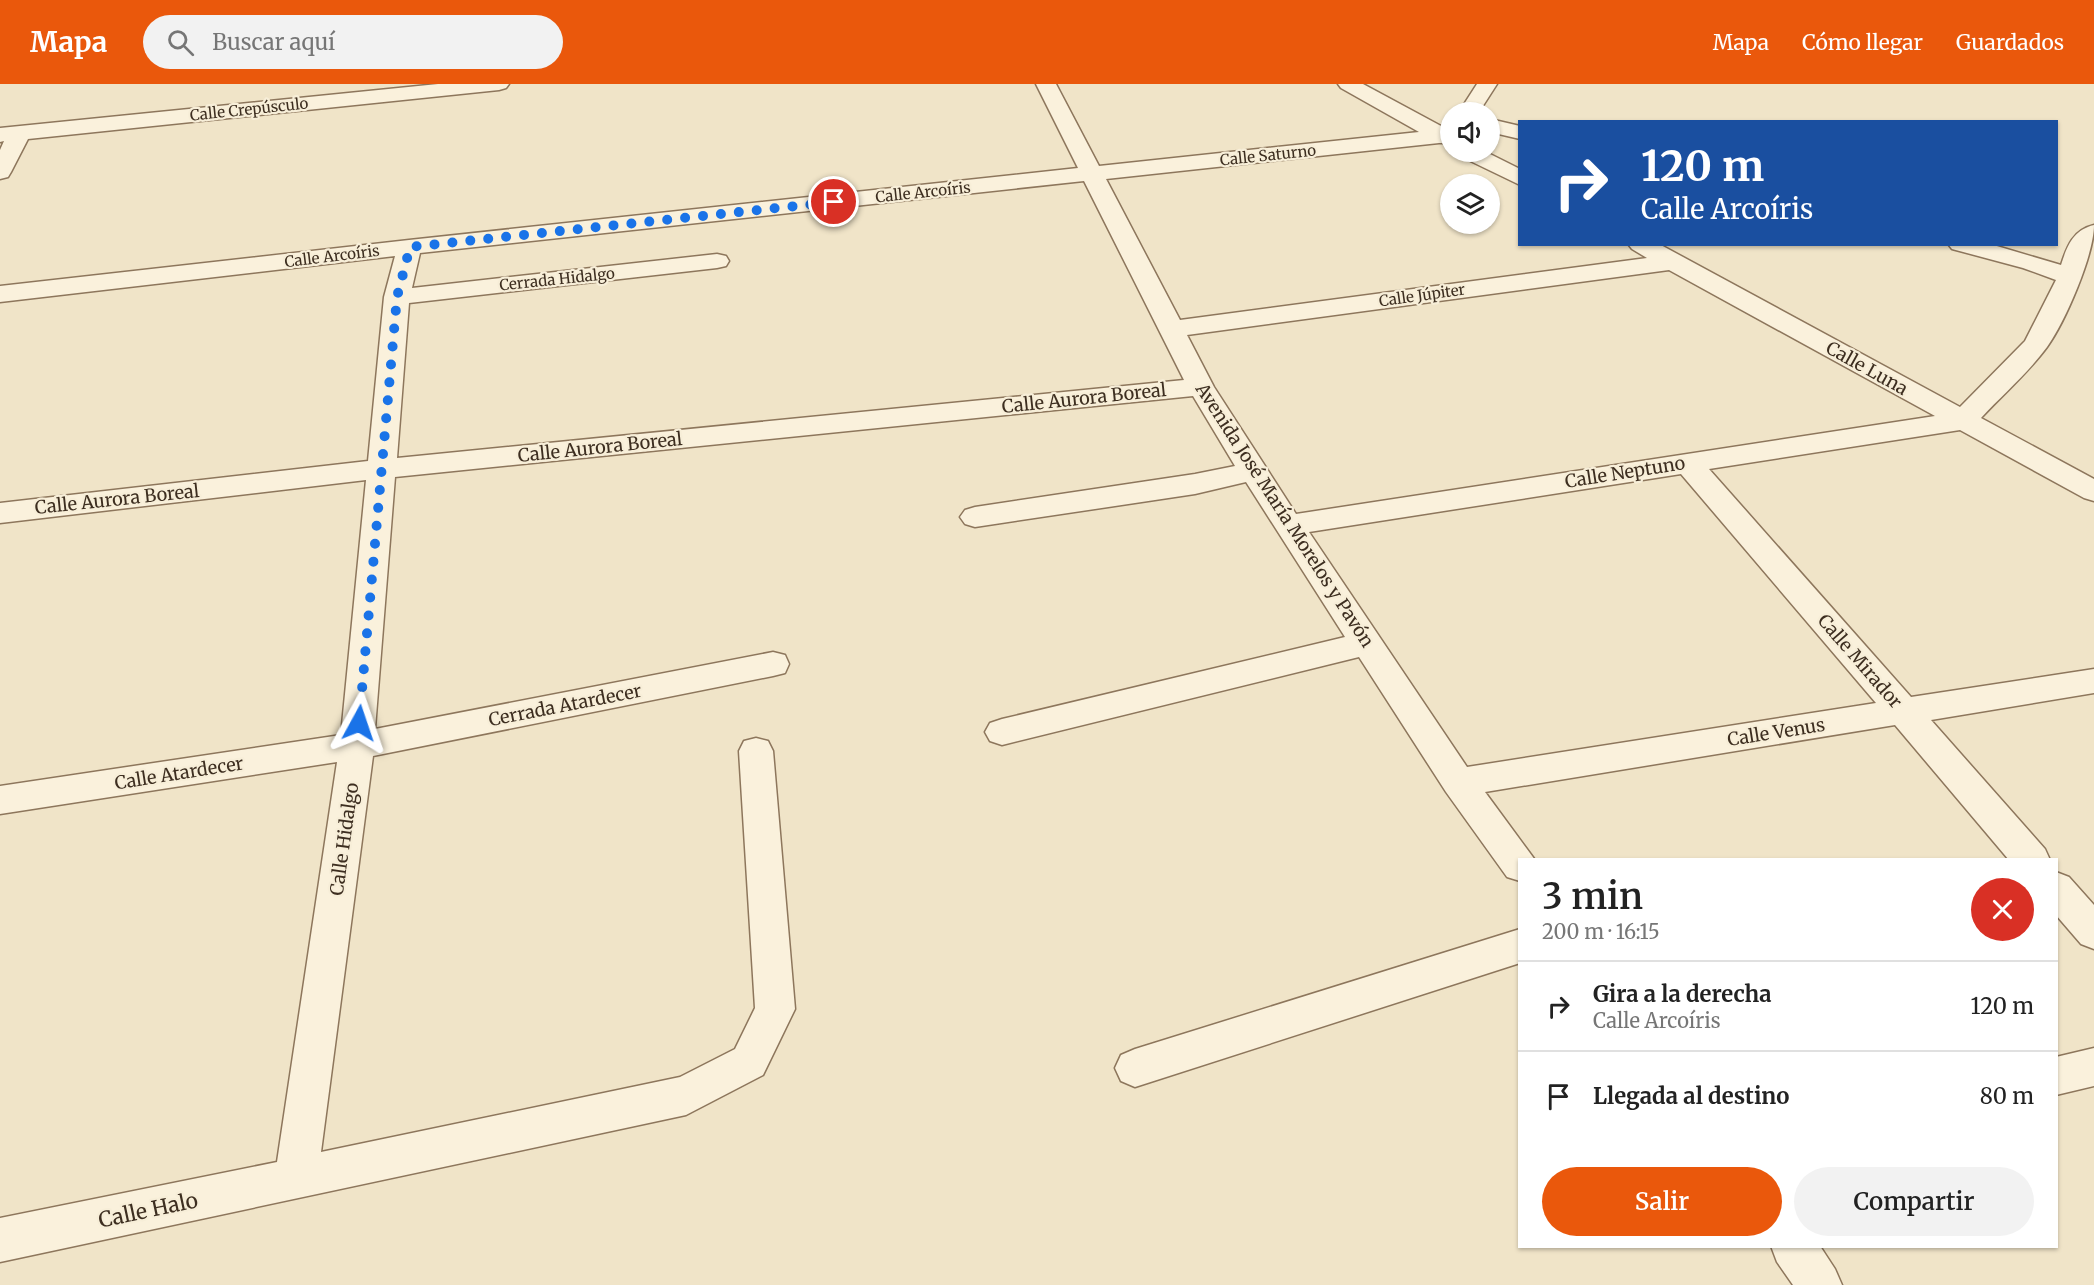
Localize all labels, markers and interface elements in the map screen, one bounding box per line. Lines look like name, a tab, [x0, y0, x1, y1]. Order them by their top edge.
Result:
search box	[143, 15, 563, 69]
text: Mapa	[30, 24, 107, 60]
icon: search	[164, 26, 197, 59]
text: Buscar aquí	[212, 28, 335, 56]
text: Mapa	[1713, 29, 1769, 56]
text: Cómo llegar	[1802, 29, 1923, 56]
text: Guardados	[1956, 29, 2064, 56]
street label: Calle Crepúsculo	[189, 93, 309, 125]
map controls	[1440, 102, 1500, 234]
button: sound	[1440, 102, 1500, 162]
street label: Calle Saturno	[1219, 140, 1317, 169]
text: 120 m	[1641, 140, 1764, 192]
icon: right	[1542, 144, 1620, 222]
button: layers	[1440, 174, 1500, 234]
pin	[808, 176, 859, 227]
street label: Calle Arcoíris	[874, 178, 972, 206]
icon: arrive	[817, 185, 850, 218]
text: Calle Arcoíris	[1641, 192, 1813, 226]
street label: Calle Arcoíris	[283, 241, 381, 271]
street label: Cerrada Hidalgo	[498, 263, 616, 295]
street label: Calle Júpiter	[1378, 280, 1467, 310]
street label: Calle Luna	[1822, 336, 1912, 400]
street label: Calle Aurora Boreal	[1001, 378, 1168, 418]
street label: Avenida José María Morelos y Pavón	[1190, 378, 1379, 651]
street label: Calle Aurora Boreal	[517, 427, 684, 467]
street label: Calle Neptuno	[1563, 451, 1687, 493]
street label: Calle Aurora Boreal	[34, 479, 201, 519]
street label: Calle Mirador	[1813, 609, 1907, 713]
street label: Cerrada Atardecer	[486, 679, 644, 731]
position arrow	[327, 691, 391, 755]
street label: Calle Venus	[1726, 713, 1827, 751]
street label: Calle Atardecer	[113, 751, 245, 795]
street label: Calle Hidalgo	[325, 781, 363, 897]
text: 3 min	[1542, 874, 1643, 919]
button: close	[1971, 878, 2034, 941]
text: 200 m · 16:15	[1542, 919, 1660, 944]
text: Gira a la derecha	[1593, 980, 1771, 1008]
icon: right	[1542, 990, 1575, 1023]
text: 120 m	[1970, 992, 2034, 1020]
text: Calle Arcoíris	[1593, 1008, 1721, 1033]
icon: arrive	[1542, 1080, 1575, 1113]
text: Llegada al destino	[1593, 1082, 1789, 1110]
text: 80 m	[1980, 1082, 2034, 1110]
button: Salir	[1542, 1167, 1782, 1236]
button: Compartir	[1794, 1167, 2034, 1236]
street label: Calle Halo	[96, 1186, 200, 1234]

